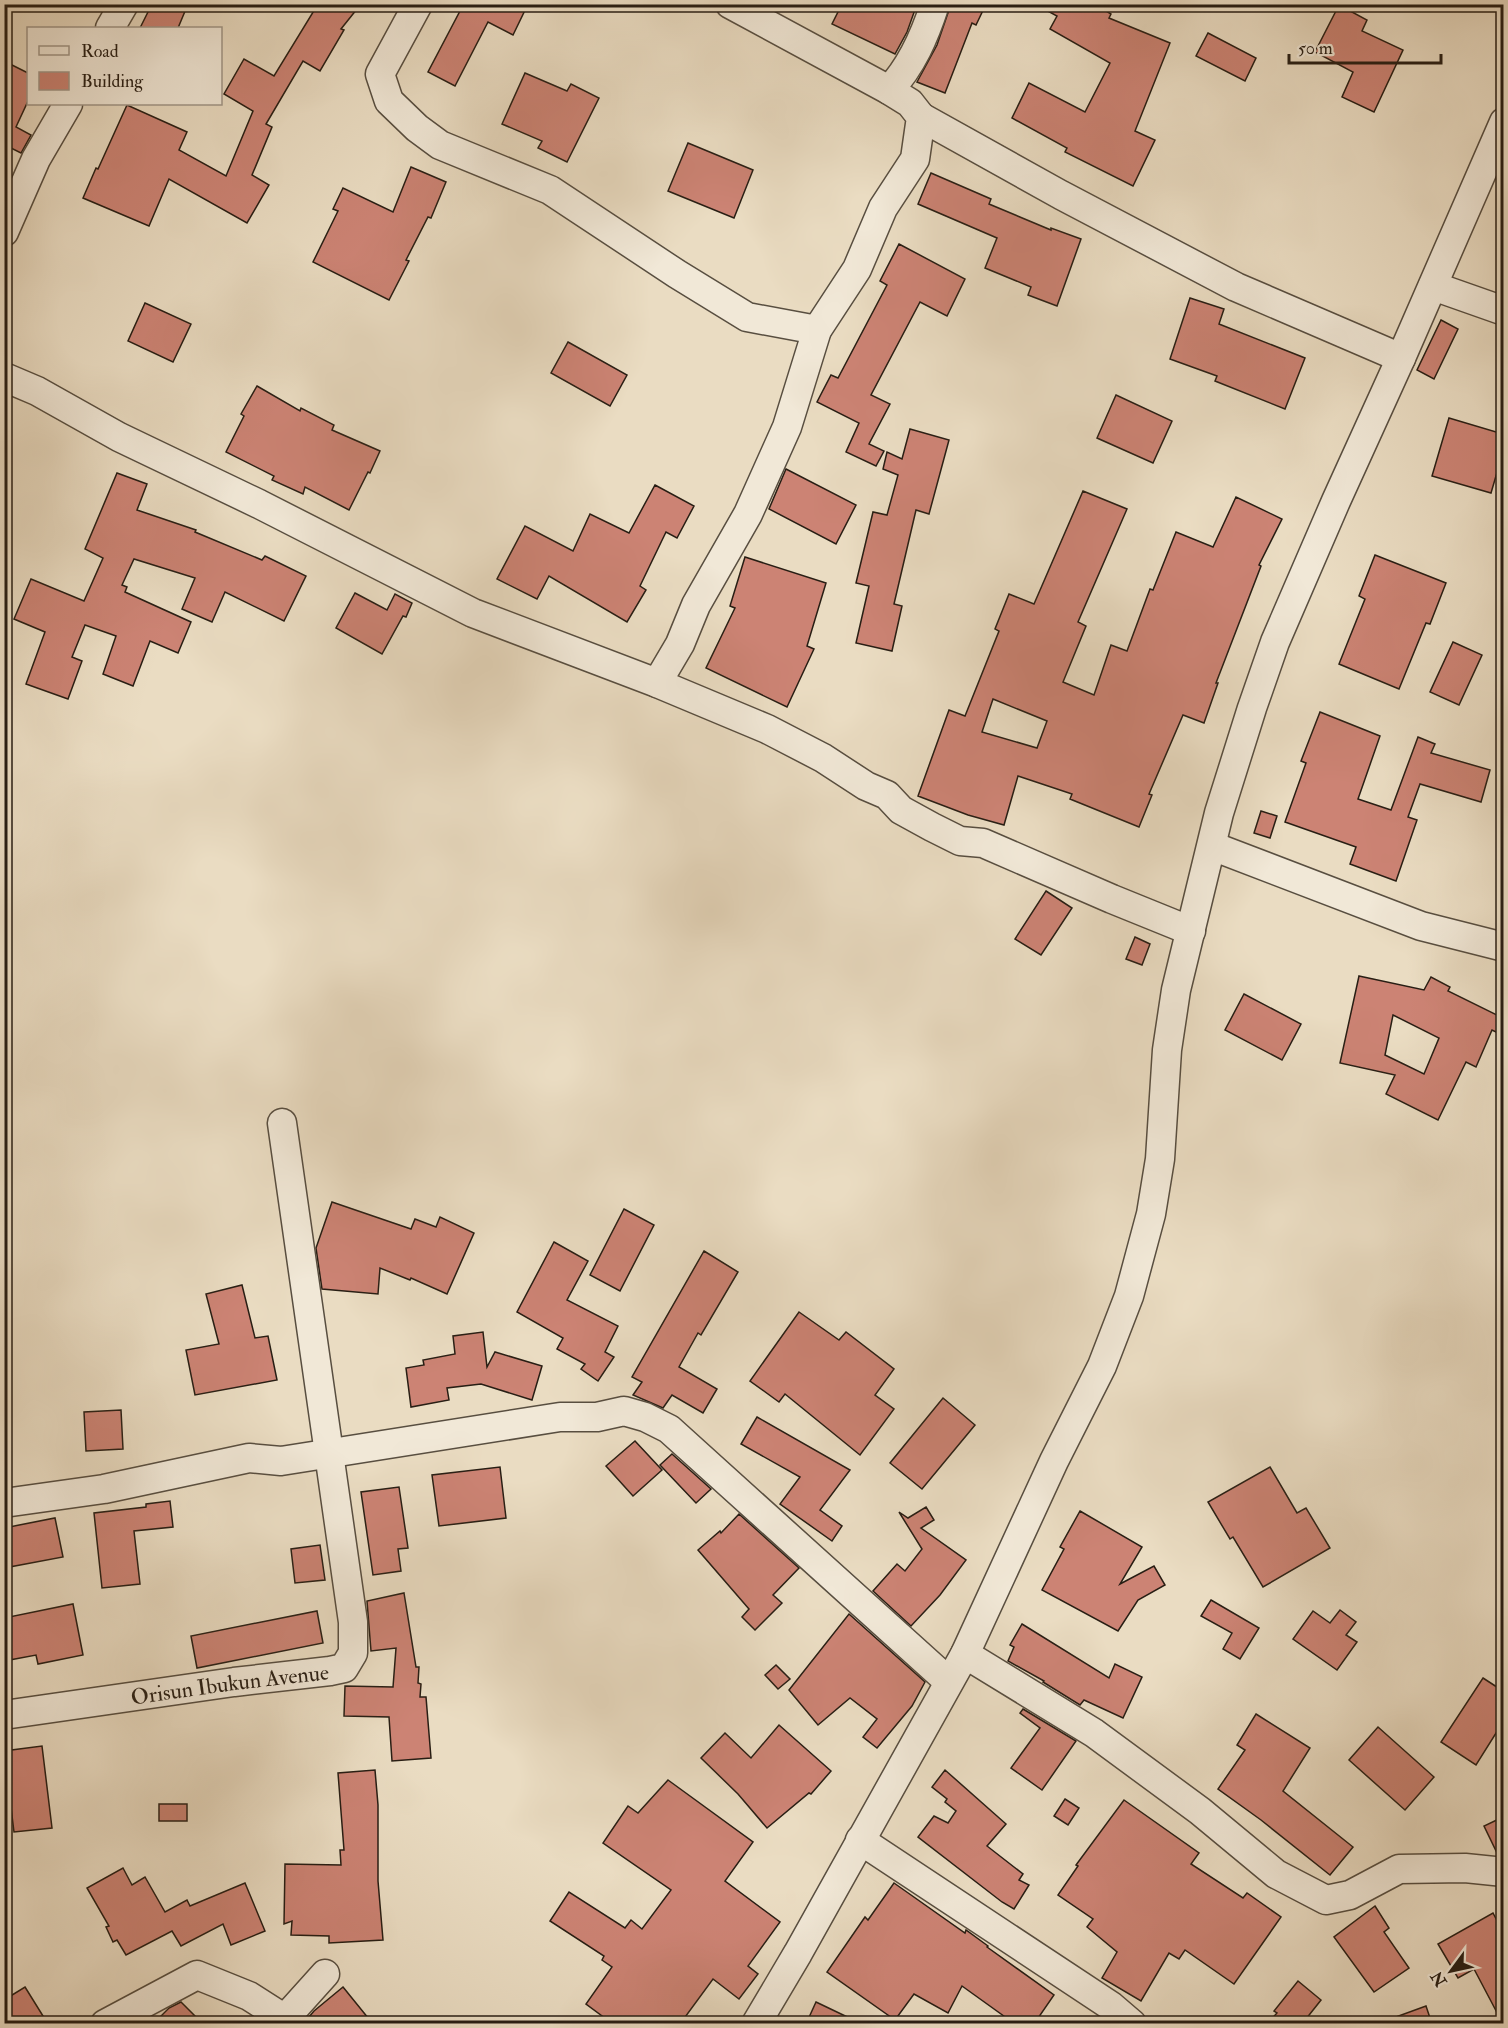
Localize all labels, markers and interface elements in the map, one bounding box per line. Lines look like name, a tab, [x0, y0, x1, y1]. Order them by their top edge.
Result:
legend	[27, 27, 222, 105]
scale bar	[1289, 27, 1440, 65]
text: 50 m	[1298, 37, 1333, 60]
text: Road	[81, 40, 119, 63]
text: Building	[81, 70, 144, 93]
street label: Orisun Ibukun Avenue	[129, 1658, 330, 1712]
north arrow	[1421, 1941, 1481, 2001]
text: N	[1427, 1967, 1452, 1991]

